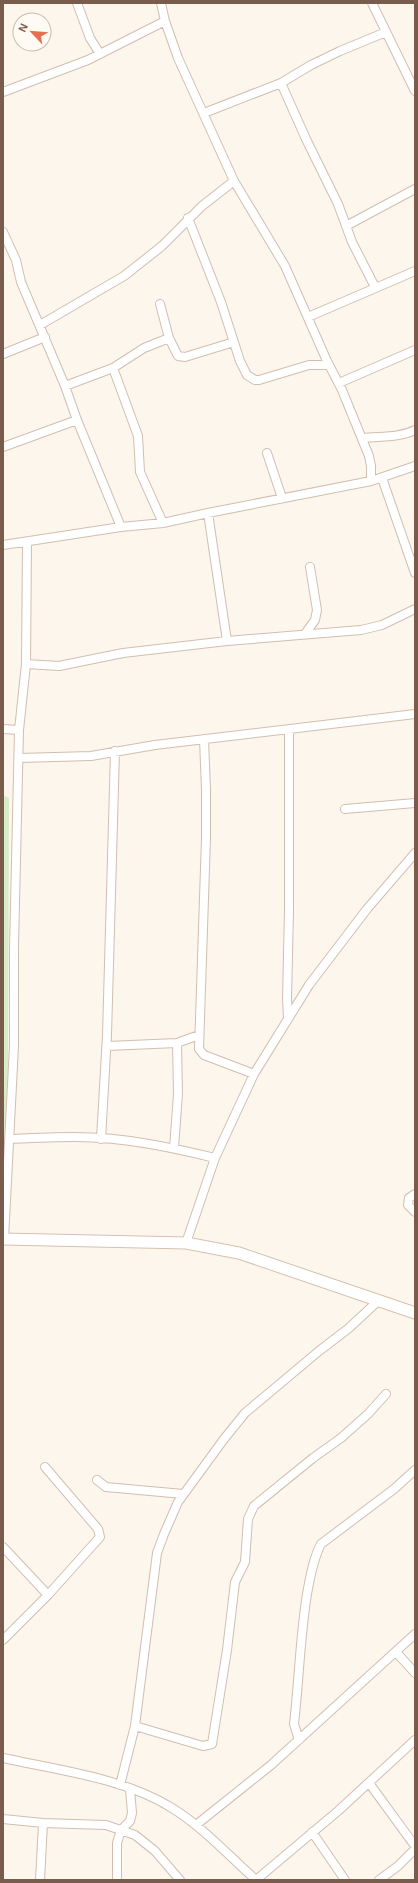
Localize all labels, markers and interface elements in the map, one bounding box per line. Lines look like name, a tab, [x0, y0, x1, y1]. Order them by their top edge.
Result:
north arrow	[12, 12, 52, 52]
text: N	[16, 21, 30, 34]

